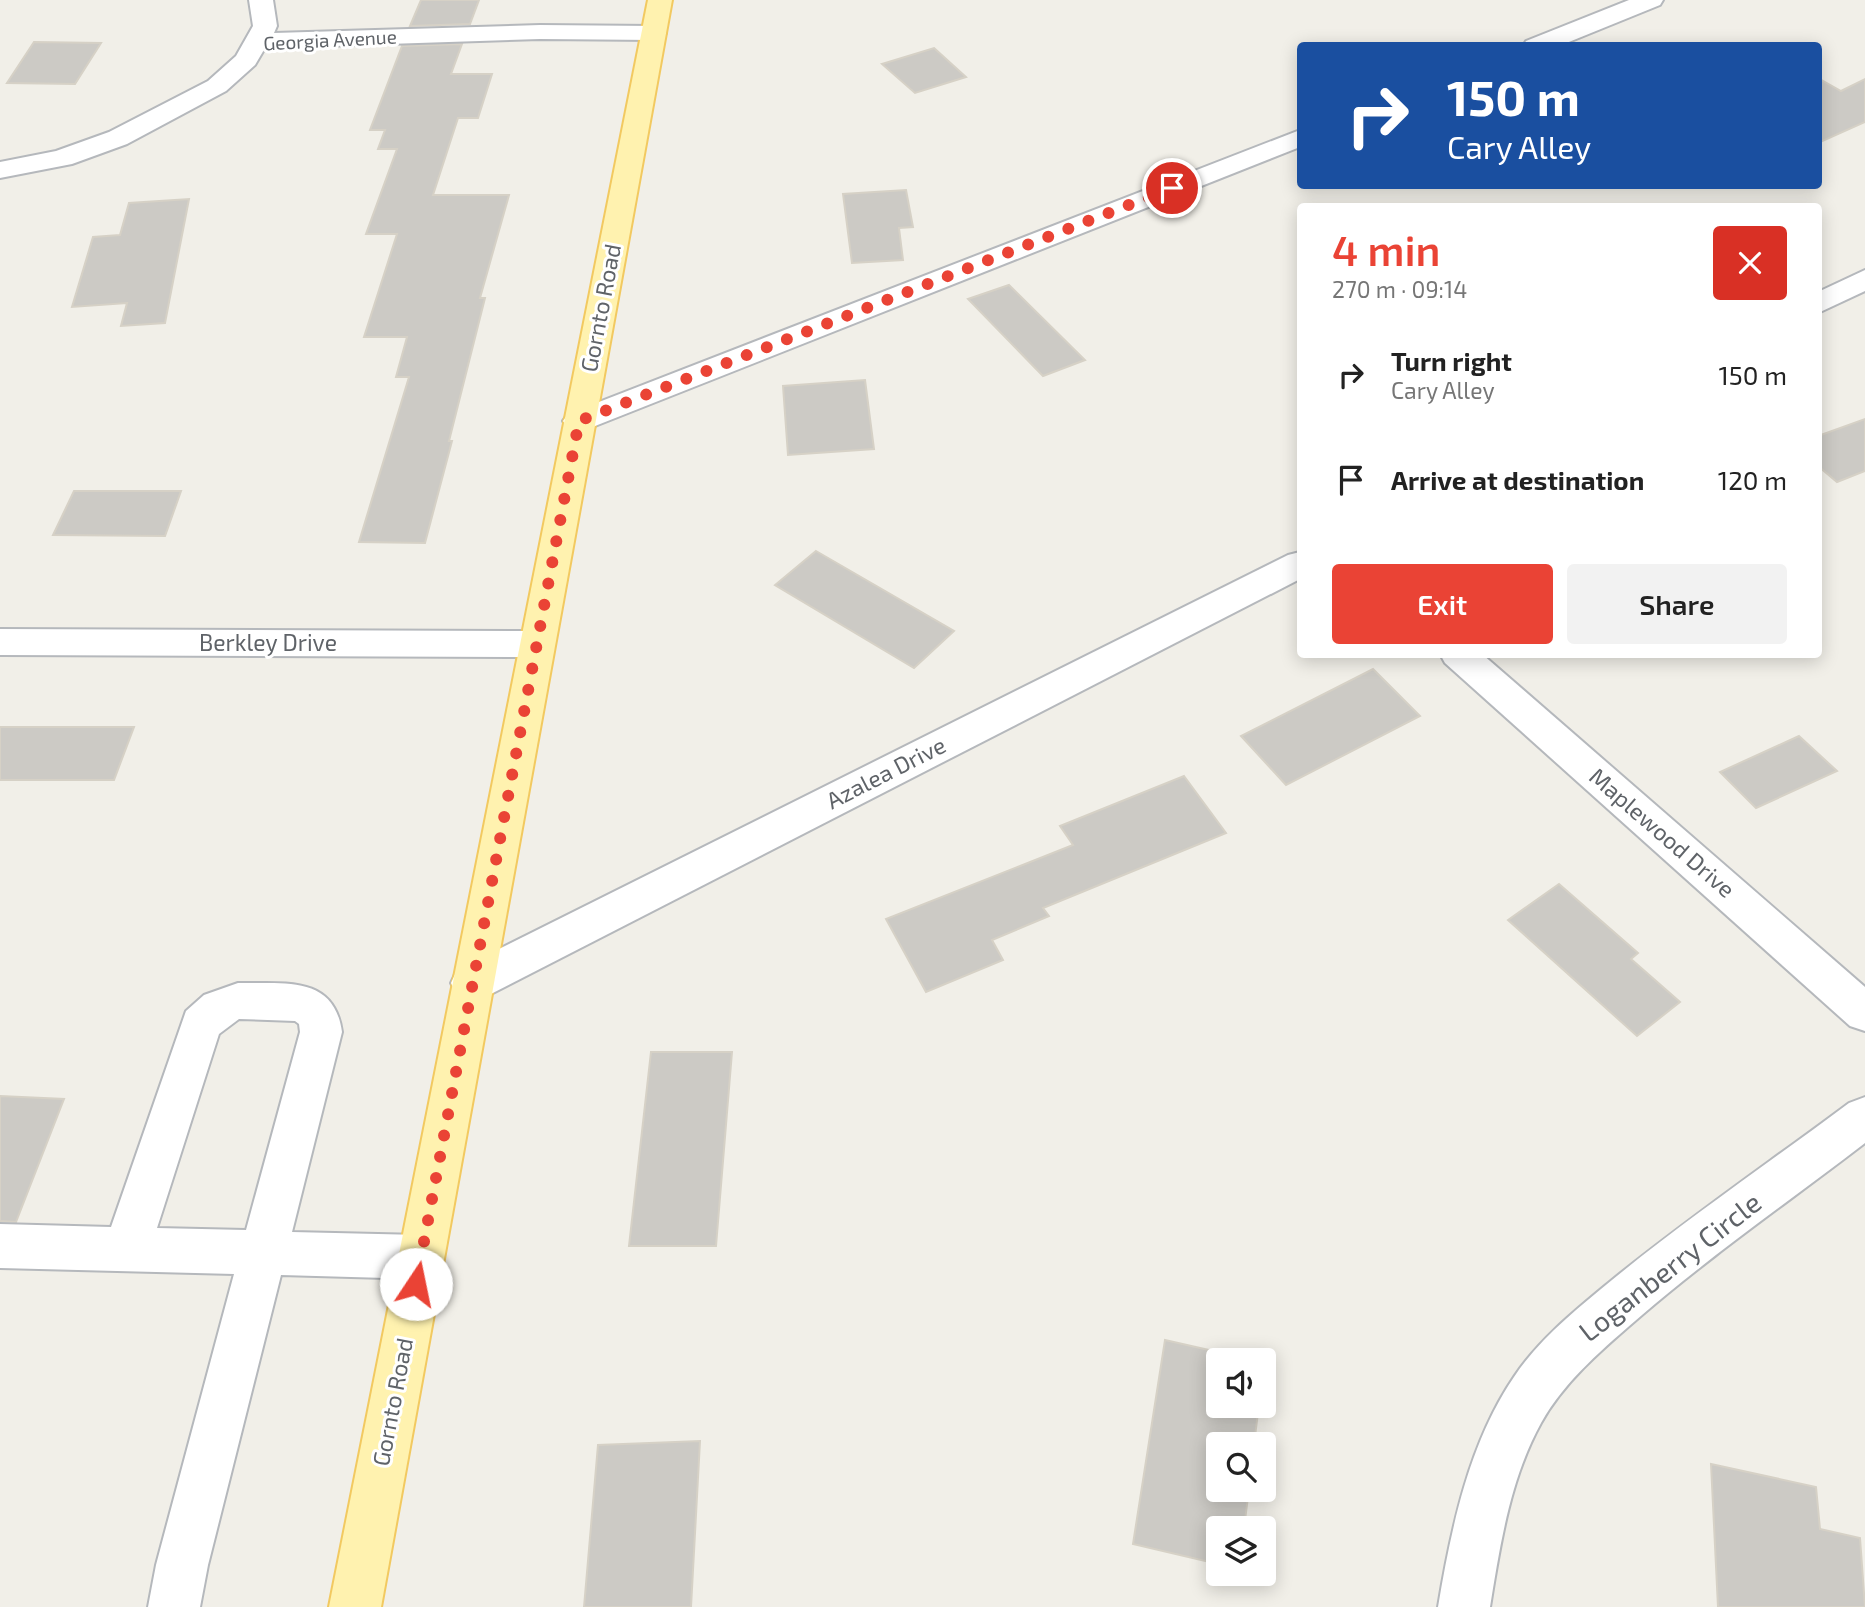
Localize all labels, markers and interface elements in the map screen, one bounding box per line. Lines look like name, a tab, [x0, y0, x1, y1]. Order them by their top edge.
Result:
street label: Georgia Avenue	[263, 25, 397, 54]
text: 150 m	[1447, 67, 1580, 126]
icon: right	[1332, 70, 1423, 161]
text: Cary Alley	[1447, 127, 1591, 165]
pin	[1142, 158, 1202, 218]
icon: arrive	[1153, 169, 1191, 207]
text: 4 min	[1332, 224, 1441, 274]
button: close	[1713, 226, 1787, 300]
street label: Gornto Road	[574, 241, 626, 374]
text: 270 m · 09:14	[1332, 275, 1467, 303]
text: Turn right	[1391, 345, 1512, 376]
icon: right	[1332, 356, 1370, 394]
text: 150 m	[1718, 359, 1787, 390]
text: Cary Alley	[1391, 376, 1495, 404]
icon: arrive	[1332, 461, 1370, 499]
text: Arrive at destination	[1391, 464, 1644, 495]
text: 120 m	[1718, 464, 1787, 495]
button: Exit	[1332, 564, 1553, 644]
button: Share	[1567, 564, 1787, 644]
street label: Berkley Drive	[199, 628, 337, 656]
street label: Azalea Drive	[821, 730, 950, 814]
street label: Maplewood Drive	[1584, 762, 1741, 903]
street label: Loganberry Circle	[1571, 1184, 1767, 1348]
position arrow	[379, 1247, 453, 1321]
street label: Gornto Road	[366, 1335, 418, 1468]
map controls	[1206, 1348, 1276, 1586]
button: sound	[1206, 1348, 1276, 1418]
button: search	[1206, 1432, 1276, 1502]
button: layers	[1206, 1516, 1276, 1586]

